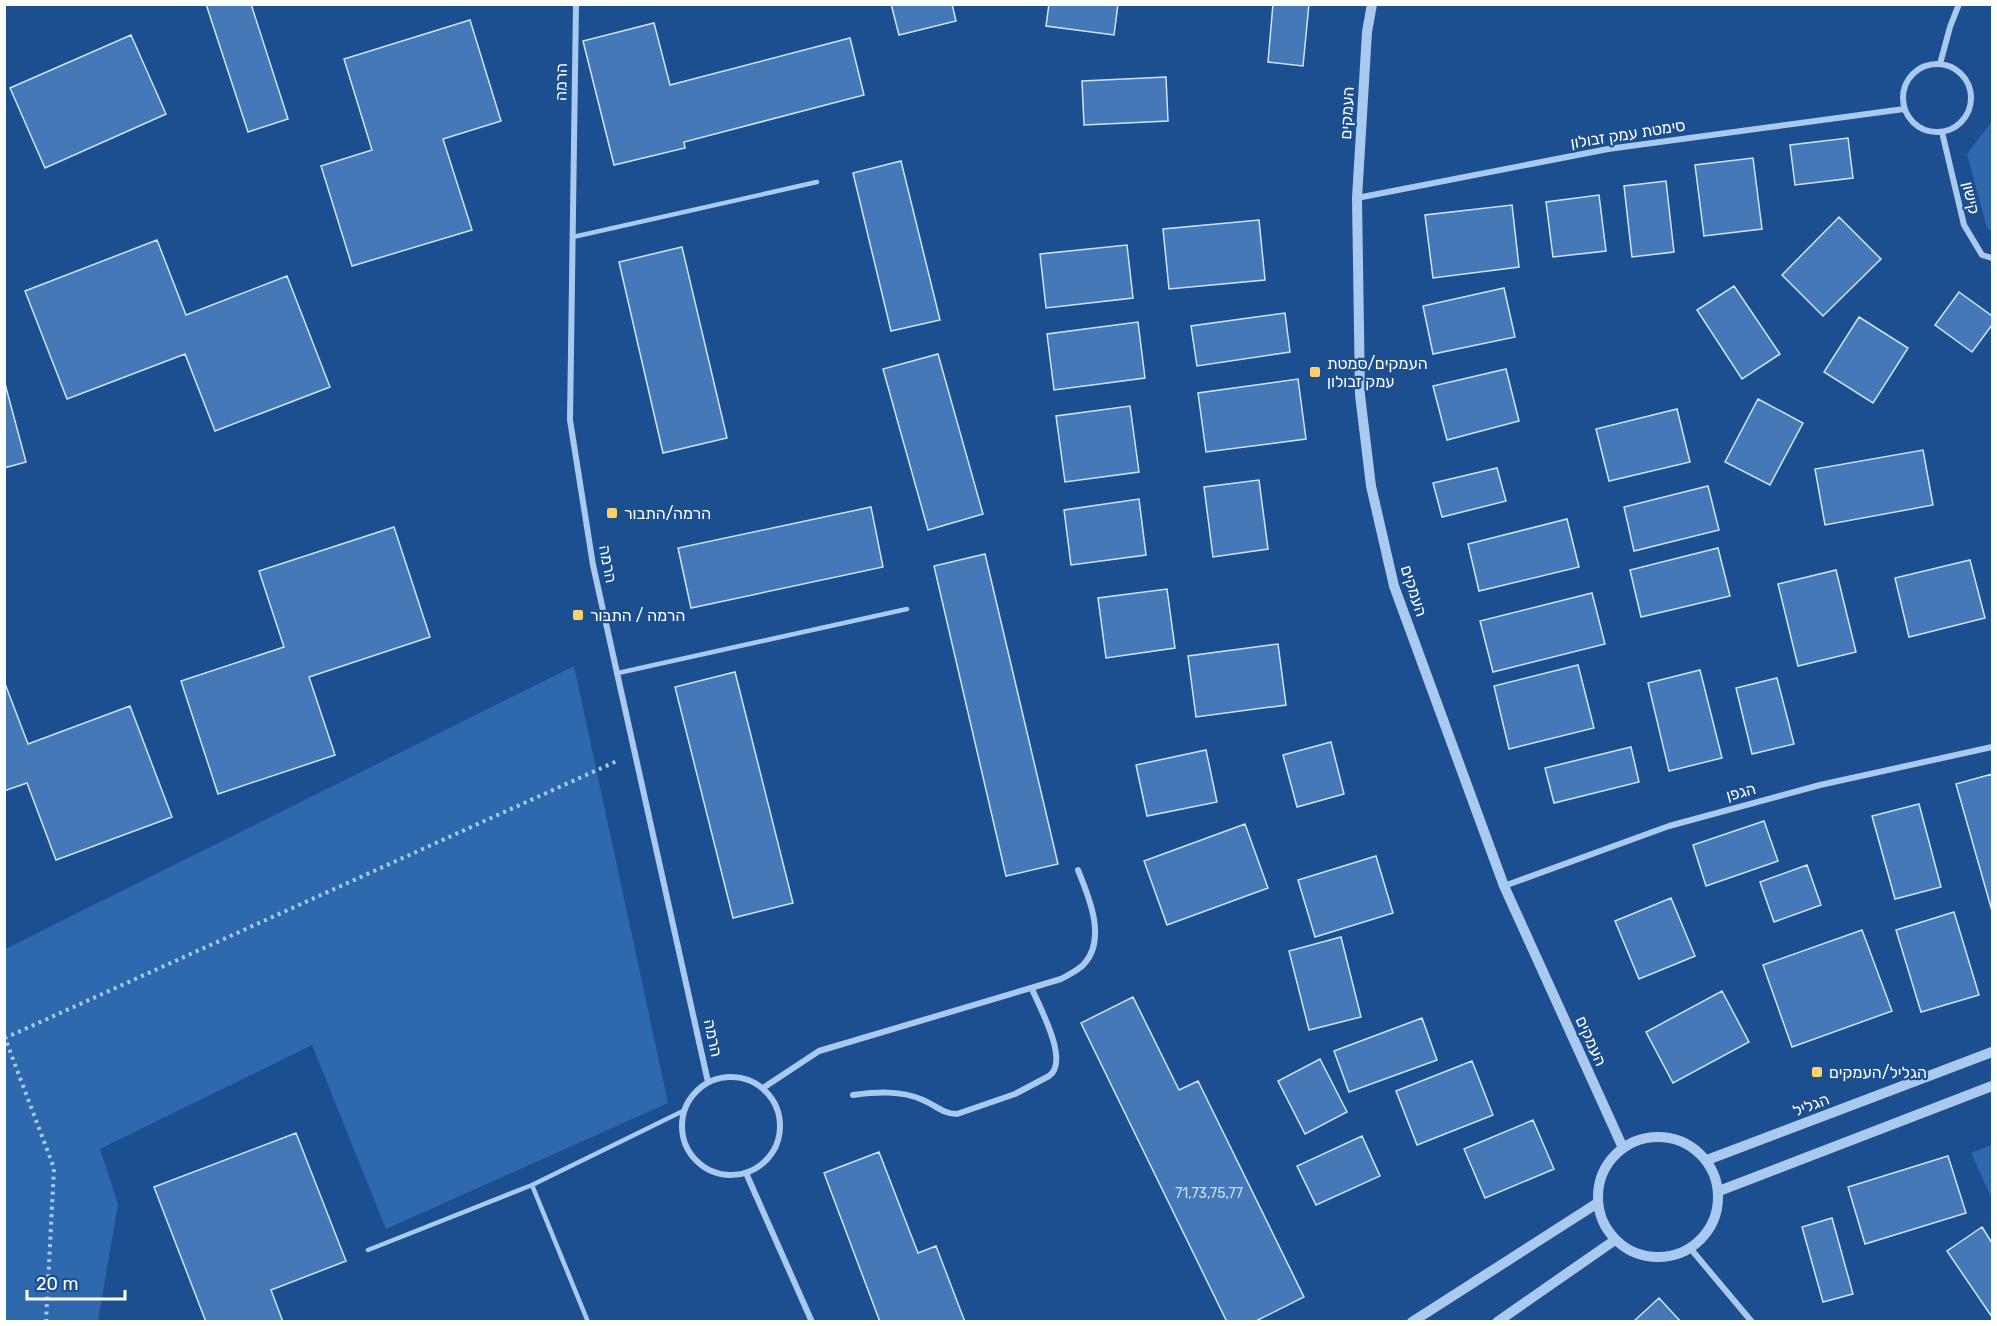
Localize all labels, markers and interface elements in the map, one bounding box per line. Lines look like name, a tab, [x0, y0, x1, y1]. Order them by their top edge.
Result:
street label: הרמה	[551, 63, 571, 101]
street label: העמקים	[1336, 86, 1358, 140]
street label: סימטת עמק זבולון	[1569, 116, 1687, 152]
street label: קישון	[1958, 180, 1984, 216]
place label: העמקים/סמטת עמק זבולון	[1327, 354, 1428, 391]
marker: העמקים/סמטת עמק זבולון	[1308, 365, 1322, 379]
place label: הרמה/התבור	[624, 504, 711, 523]
marker: הרמה/התבור	[605, 506, 619, 520]
street label: הרמה	[595, 544, 621, 584]
street label: העמקים	[1397, 563, 1431, 619]
place label: הרמה / התבור	[590, 606, 685, 625]
marker: הרמה / התבור	[571, 608, 585, 622]
street label: הגפן	[1724, 779, 1758, 805]
street label: העמקים	[1572, 1013, 1610, 1069]
street label: הרמה	[700, 1017, 726, 1059]
place label: הגליל/העמקים	[1829, 1063, 1927, 1082]
marker: הגליל/העמקים	[1810, 1065, 1824, 1079]
street label: הגליל	[1790, 1089, 1832, 1121]
house number: 71,73,75,77	[1175, 1185, 1243, 1202]
scale bar	[27, 1263, 124, 1301]
text: 20 m	[36, 1273, 78, 1295]

